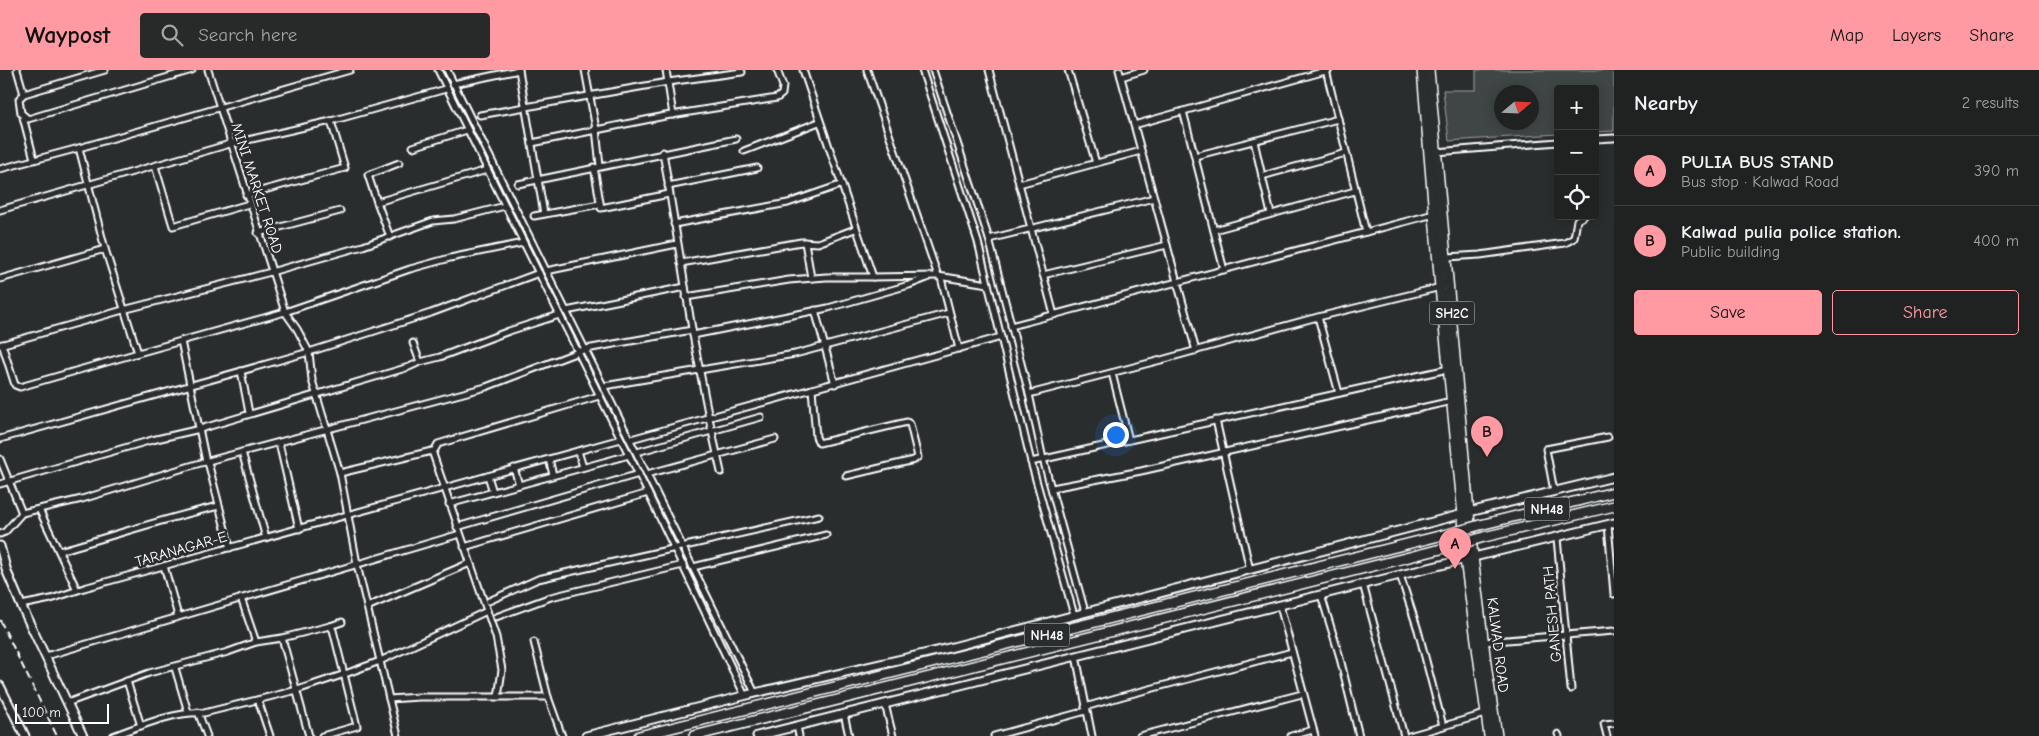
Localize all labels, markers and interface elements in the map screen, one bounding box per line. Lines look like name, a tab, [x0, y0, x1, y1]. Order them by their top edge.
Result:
search box	[140, 13, 490, 58]
text: Waypost	[25, 21, 110, 49]
icon: search	[158, 21, 186, 49]
text: Search here	[198, 24, 297, 46]
text: Map	[1830, 25, 1864, 46]
text: Layers	[1892, 25, 1941, 46]
text: Share	[1969, 25, 2014, 46]
north arrow	[1494, 85, 1539, 130]
map controls	[1554, 85, 1599, 220]
button: +	[1554, 85, 1599, 130]
text: Nearby	[1634, 91, 1698, 115]
text: 2 results	[1962, 94, 2019, 112]
street label: MINI MARKET ROAD	[227, 120, 287, 256]
button: −	[1554, 130, 1599, 175]
text: PULIA BUS STAND	[1681, 151, 1834, 173]
text: A	[1646, 162, 1654, 180]
text: 390 m	[1974, 162, 2019, 180]
text: Bus stop · Kalwad Road	[1681, 173, 1839, 191]
button: locate	[1554, 175, 1599, 220]
text: Kalwad pulia police station.	[1681, 221, 1901, 243]
text: B	[1645, 232, 1655, 250]
text: 400 m	[1973, 232, 2019, 250]
text: Public building	[1681, 243, 1780, 261]
button: Save	[1634, 290, 1822, 335]
button: Share	[1832, 290, 2019, 335]
road number: SH2C	[1430, 302, 1474, 324]
pin: B	[1471, 416, 1503, 457]
your location	[1103, 422, 1129, 448]
road number: NH48	[1524, 498, 1570, 520]
street label: TARANAGAR-E	[133, 527, 229, 571]
pin: A	[1439, 528, 1471, 569]
street label: GANESH PATH	[1539, 565, 1565, 663]
street label: KALWAD ROAD	[1483, 596, 1513, 694]
road number: NH48	[1024, 624, 1070, 646]
scale bar	[15, 701, 109, 724]
text: 100 m	[22, 704, 61, 721]

